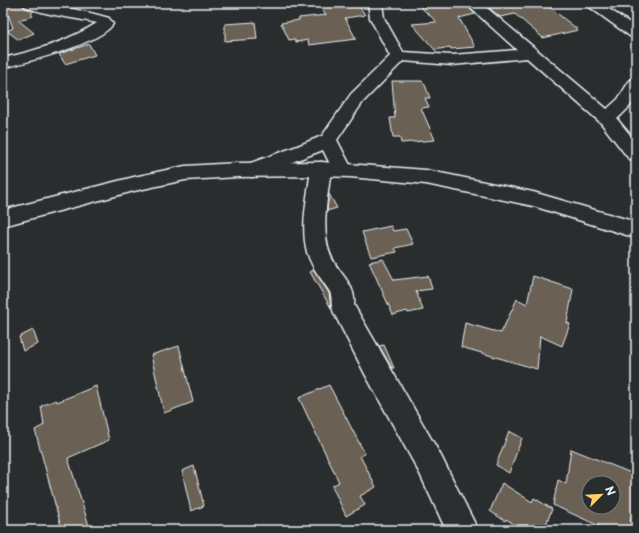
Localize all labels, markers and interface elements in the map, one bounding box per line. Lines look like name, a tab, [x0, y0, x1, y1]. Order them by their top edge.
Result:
north arrow	[581, 475, 621, 515]
text: N	[601, 483, 620, 498]

